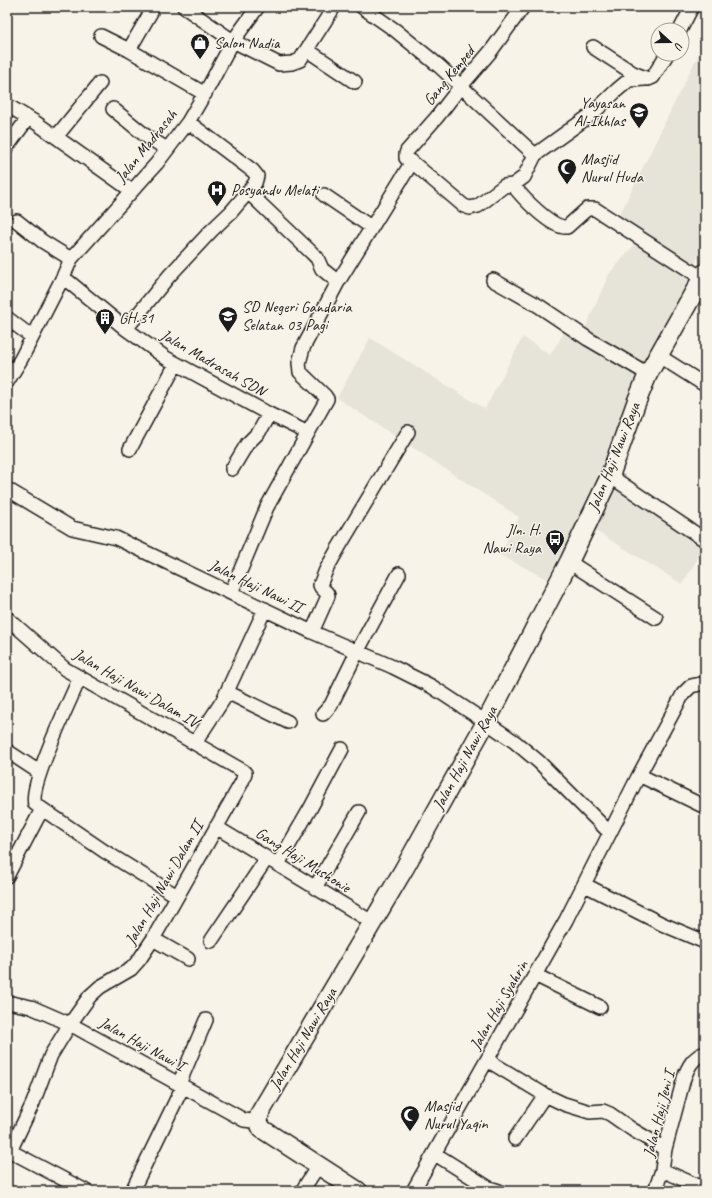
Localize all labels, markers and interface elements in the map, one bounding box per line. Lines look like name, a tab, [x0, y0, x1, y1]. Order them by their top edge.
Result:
north arrow	[650, 22, 690, 62]
shop icon: Salon Nadia	[189, 32, 211, 60]
place label: Salon Nadia	[214, 33, 281, 53]
street label: Gang Kemped	[419, 40, 481, 110]
text: U	[671, 41, 687, 53]
place label: Yayasan Al-Ikhlas	[574, 93, 627, 131]
school or university icon: Yayasan Al-Ikhlas	[628, 101, 650, 129]
street label: Jalan Madrasah	[110, 105, 182, 187]
place label: Masjid Nurul Huda	[581, 149, 644, 187]
mosque icon: Masjid Nurul Huda	[556, 157, 578, 185]
hospital icon: Posyandu Melati	[206, 179, 228, 207]
place label: Posyandu Melati	[231, 180, 320, 200]
place label: SD Negeri Gandaria Selatan 03 Pagi	[242, 297, 352, 335]
school or university icon: SD Negeri Gandaria Selatan 03 Pagi	[217, 305, 239, 333]
building icon: GH.31	[94, 307, 116, 335]
place label: GH.31	[119, 308, 154, 328]
street label: Jalan Madrasah SDN	[156, 324, 272, 403]
street label: Jalan Haji Nawi Raya	[583, 398, 646, 515]
place label: Jln. H. Nawi Raya	[482, 520, 542, 558]
bus stop icon: Jln. H. Nawi Raya	[544, 528, 566, 556]
street label: Jalan Haji Nawi II	[205, 554, 309, 619]
street label: Jalan Haji Nawi Dalam IV	[69, 644, 205, 734]
street label: Jalan Haji Nawi Raya	[428, 701, 503, 814]
street label: Jalan Haji Nawi Dalam II	[120, 814, 209, 949]
street label: Gang Haji Mushonie	[252, 823, 356, 898]
street label: Jalan Haji Syahrin	[465, 956, 533, 1054]
street label: Jalan Haji Nawi Raya	[264, 983, 342, 1095]
street label: Jalan Haji Nawi I	[95, 1012, 191, 1077]
street label: Jalan Haji Jeni I	[638, 1065, 680, 1160]
place label: Masjid Nurul Yaqin	[424, 1096, 488, 1134]
mosque icon: Masjid Nurul Yaqin	[399, 1104, 421, 1132]

